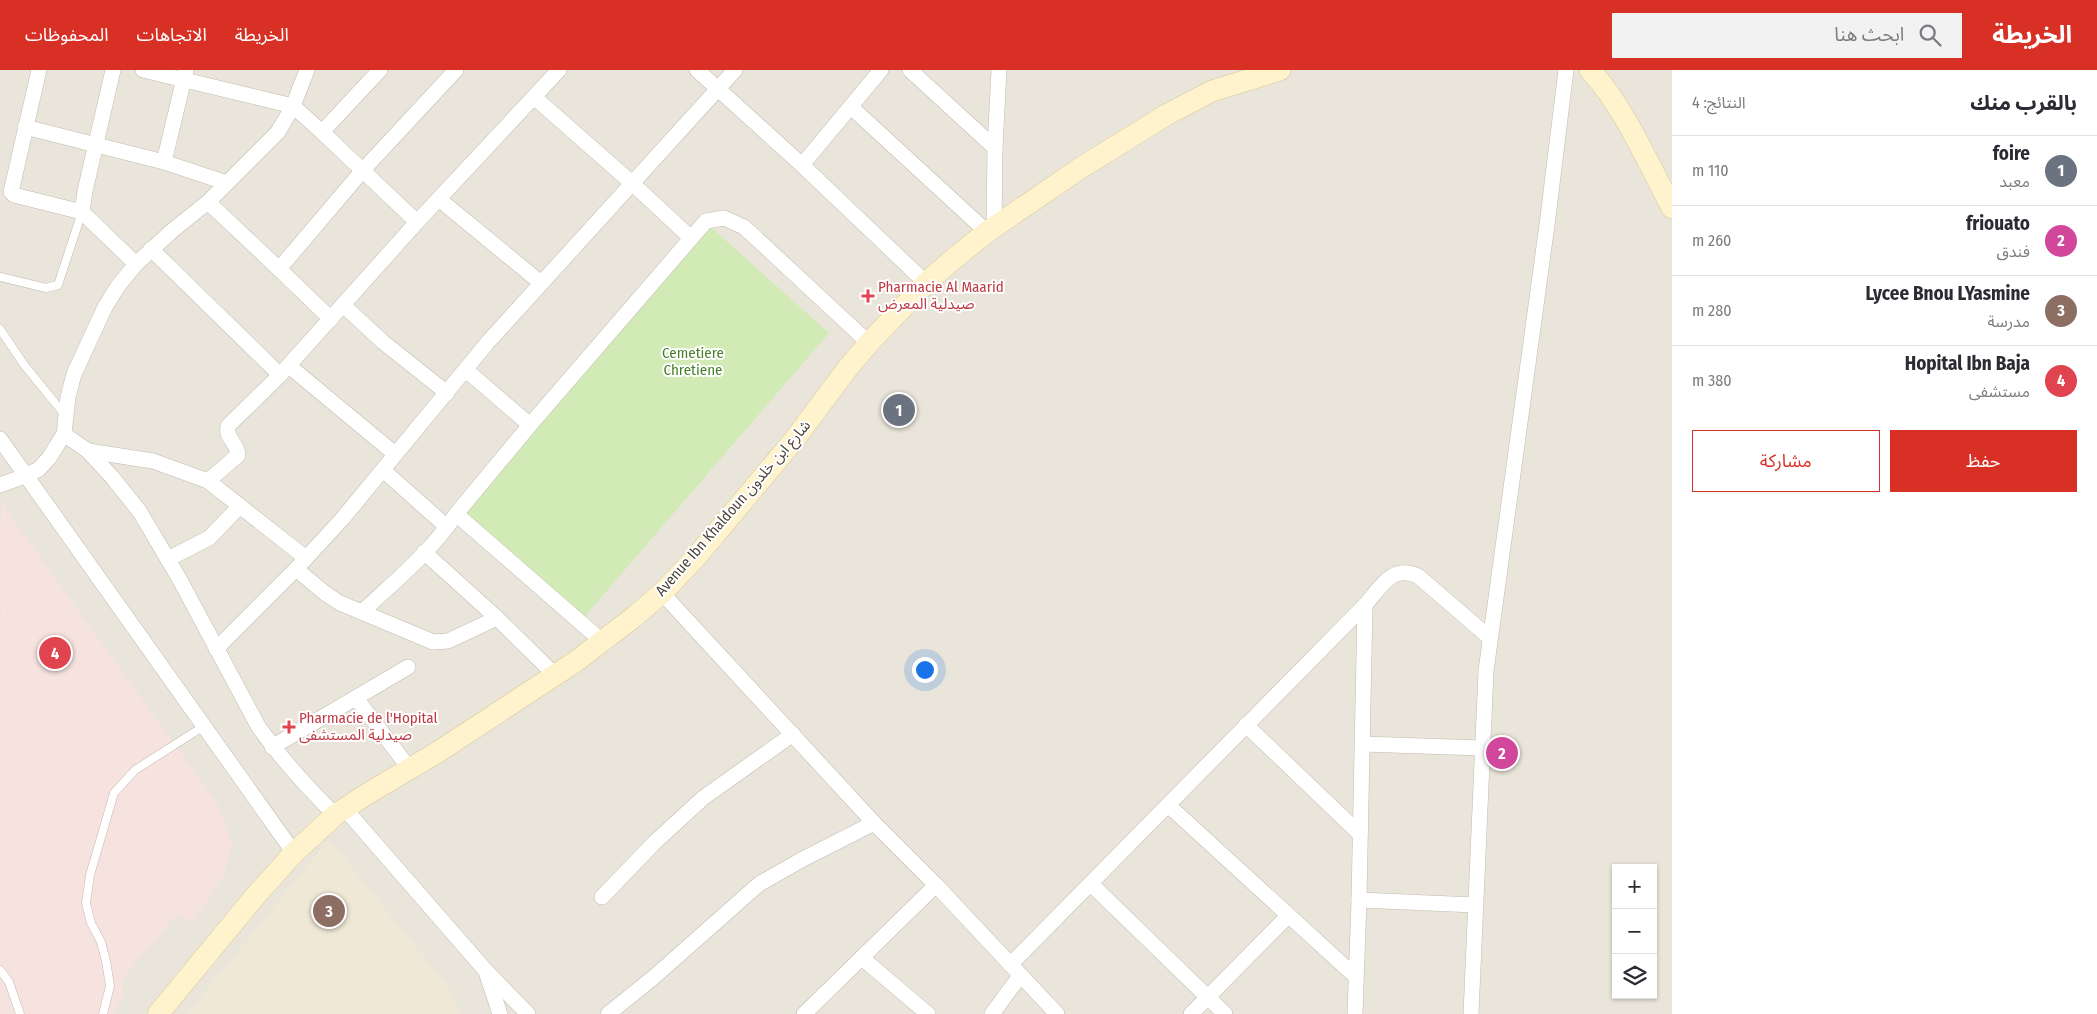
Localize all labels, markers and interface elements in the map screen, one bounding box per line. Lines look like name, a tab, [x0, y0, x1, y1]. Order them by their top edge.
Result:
search box	[1612, 13, 1962, 58]
icon: search	[1916, 21, 1944, 49]
text: الخريطة	[1992, 21, 2072, 49]
text: ابحث هنا	[1834, 23, 1904, 46]
text: المحفوظات	[25, 24, 109, 46]
text: الاتجاهات	[137, 24, 207, 46]
text: الخريطة	[235, 24, 289, 46]
text: بالقرب منك	[1970, 90, 2077, 116]
text: النتائج: 4	[1692, 93, 1746, 112]
text: foire	[1993, 142, 2030, 165]
text: 110 m	[1692, 161, 1729, 180]
text: 1	[2058, 161, 2064, 180]
text: معبد	[1999, 172, 2030, 191]
text: friouato	[1966, 212, 2030, 235]
text: 260 m	[1692, 231, 1731, 250]
text: 2	[2057, 231, 2065, 250]
text: فندق	[1996, 242, 2030, 261]
place label: Pharmacie Al Maarid صيدلية المعرض	[878, 278, 1004, 313]
text: Lycee Bnou LYasmine	[1865, 282, 2030, 305]
marker: Pharmacie Al Maarid صيدلية المعرض	[862, 290, 874, 302]
text: 280 m	[1692, 301, 1731, 320]
text: 3	[2057, 301, 2065, 320]
text: مدرسة	[1987, 312, 2030, 331]
park label: Cemetiere Chretiene	[662, 344, 724, 379]
text: Hopital Ibn Baja	[1905, 352, 2030, 375]
text: 380 m	[1692, 371, 1732, 390]
text: 4	[2057, 371, 2065, 390]
text: مستشفى	[1969, 382, 2030, 401]
pin: 1	[883, 391, 915, 429]
street label: Avenue Ibn Khaldoun شارع ابن خلدون	[652, 416, 817, 602]
button: مشاركة	[1692, 430, 1880, 492]
button: حفظ	[1890, 430, 2077, 492]
pin: 4	[39, 634, 71, 672]
your location	[912, 657, 938, 683]
place label: Pharmacie de l'Hopital صيدلية المستشفى	[299, 709, 438, 744]
marker: Pharmacie de l'Hopital صيدلية المستشفى	[283, 721, 295, 733]
pin: 2	[1486, 734, 1518, 772]
map controls	[1612, 864, 1657, 999]
button: +	[1612, 864, 1657, 909]
pin: 3	[313, 892, 345, 930]
button: −	[1612, 909, 1657, 954]
button: layers	[1612, 954, 1657, 999]

